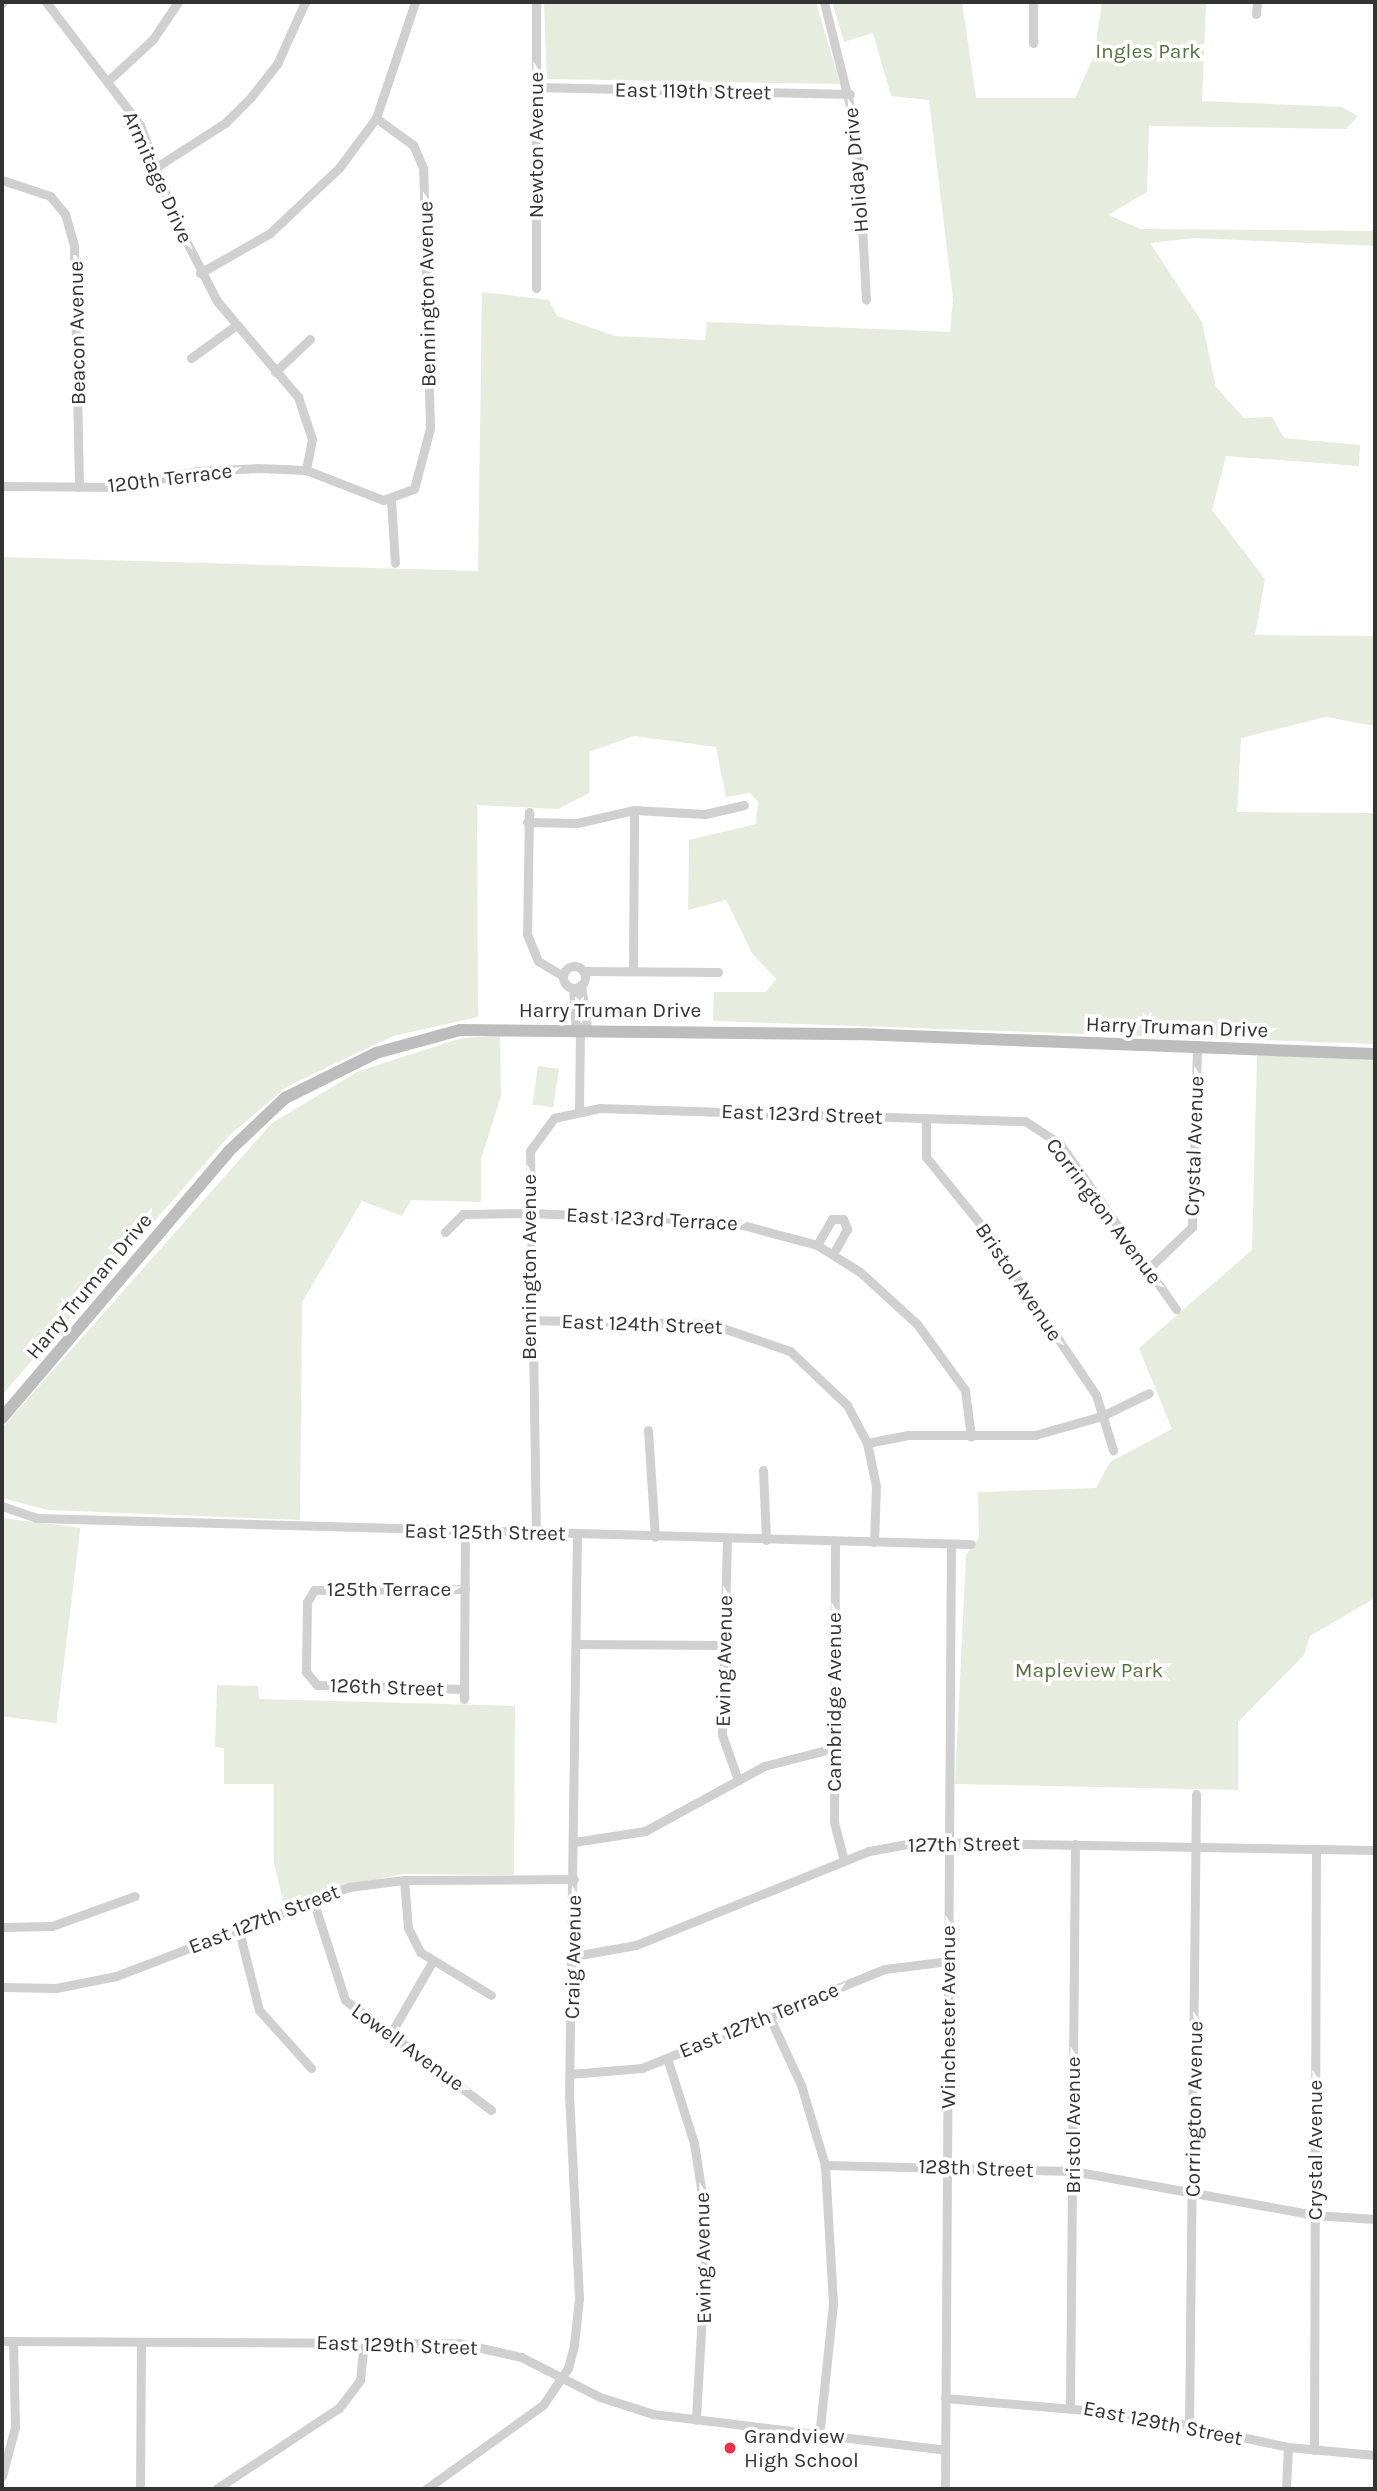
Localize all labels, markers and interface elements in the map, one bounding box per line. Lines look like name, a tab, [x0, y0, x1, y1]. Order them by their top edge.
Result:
park label: Ingles Park	[1095, 38, 1201, 64]
street label: Newton Avenue	[523, 72, 549, 218]
street label: East 119th Street	[615, 77, 771, 105]
street label: Holiday Drive	[838, 106, 874, 234]
street label: Armitage Drive	[118, 107, 198, 247]
street label: Bennington Avenue	[413, 201, 441, 387]
street label: Beacon Avenue	[63, 261, 91, 405]
street label: 120th Terrace	[106, 458, 234, 498]
street label: Harry Truman Drive	[519, 997, 701, 1023]
street label: Harry Truman Drive	[1085, 1011, 1269, 1043]
street label: Crystal Avenue	[1179, 1075, 1209, 1217]
street label: East 123rd Street	[721, 1099, 883, 1129]
street label: Corrington Avenue	[1041, 1133, 1167, 1289]
street label: Bennington Avenue	[516, 1174, 542, 1360]
street label: East 123rd Terrace	[566, 1202, 738, 1236]
street label: Harry Truman Drive	[21, 1208, 157, 1364]
street label: Bristol Avenue	[970, 1218, 1068, 1346]
street label: East 124th Street	[561, 1309, 723, 1339]
street label: East 125th Street	[404, 1518, 566, 1546]
street label: 125th Terrace	[327, 1576, 451, 1602]
street label: Ewing Avenue	[710, 1595, 738, 1727]
street label: Cambridge Avenue	[821, 1612, 847, 1792]
park label: Mapleview Park	[1015, 1657, 1163, 1683]
street label: 126th Street	[329, 1672, 445, 1702]
street label: 127th Street	[908, 1830, 1020, 1858]
street label: East 127th Street	[185, 1879, 343, 1959]
street label: Craig Avenue	[559, 1895, 587, 2019]
street label: Winchester Avenue	[935, 1925, 961, 2109]
street label: East 127th Terrace	[676, 1976, 842, 2064]
street label: Lowell Avenue	[347, 1998, 469, 2096]
street label: Corrington Avenue	[1180, 2021, 1208, 2197]
street label: Bristol Avenue	[1060, 2056, 1086, 2194]
street label: Crystal Avenue	[1302, 2080, 1328, 2220]
street label: 128th Street	[918, 2153, 1034, 2183]
street label: Ewing Avenue	[689, 2192, 717, 2324]
street label: East 129th Street	[316, 2330, 478, 2360]
street label: East 129th Street	[1081, 2395, 1245, 2451]
place label: Grandview High School	[744, 2423, 859, 2473]
marker: Grandview High School	[722, 2440, 738, 2456]

